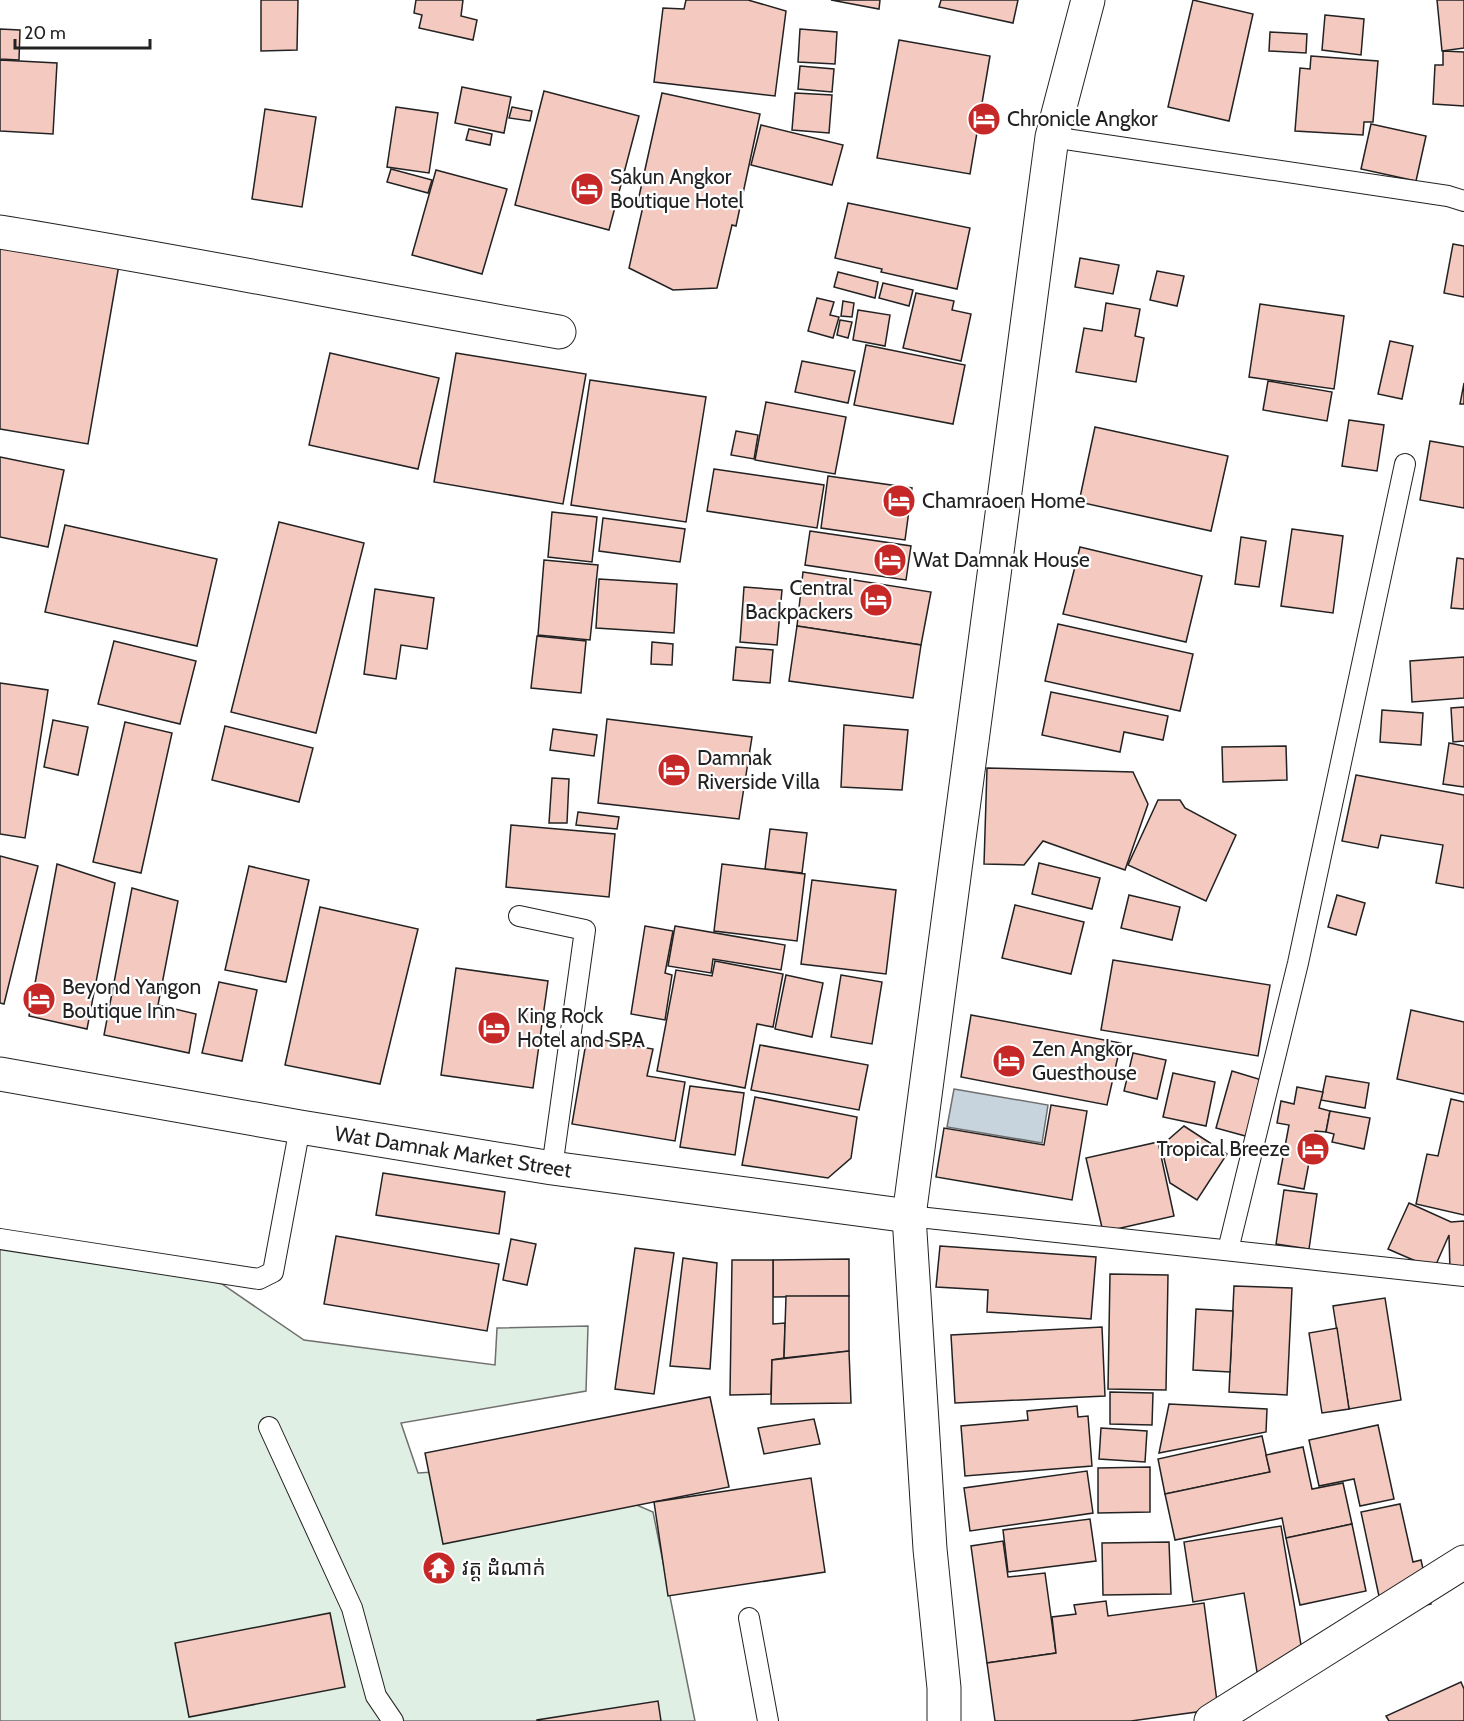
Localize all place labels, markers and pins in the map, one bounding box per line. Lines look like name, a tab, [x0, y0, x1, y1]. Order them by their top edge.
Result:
hotel icon: Chronicle Angkor	[966, 101, 1002, 137]
place label: Chronicle Angkor	[1007, 106, 1158, 131]
place label: Sakun Angkor Boutique Hotel	[610, 164, 743, 213]
hotel icon: Sakun Angkor Boutique Hotel	[569, 171, 605, 207]
hotel icon: Chamraoen Home	[881, 483, 917, 519]
place label: Chamraoen Home	[922, 488, 1086, 513]
hotel icon: Wat Damnak House	[872, 542, 908, 578]
place label: Wat Damnak House	[913, 547, 1090, 572]
place label: Central Backpackers	[745, 575, 853, 624]
hotel icon: Central Backpackers	[858, 582, 894, 618]
place label: Damnak Riverside Villa	[697, 745, 820, 794]
hotel icon: Damnak Riverside Villa	[656, 752, 692, 788]
place label: Beyond Yangon Boutique Inn	[62, 974, 201, 1023]
hotel icon: Beyond Yangon Boutique Inn	[21, 981, 57, 1017]
place label: King Rock Hotel and SPA	[517, 1003, 645, 1052]
hotel icon: King Rock Hotel and SPA	[476, 1010, 512, 1046]
place label: Zen Angkor Guesthouse	[1032, 1036, 1137, 1085]
hotel icon: Zen Angkor Guesthouse	[991, 1043, 1027, 1079]
hotel icon: Tropical Breeze	[1295, 1131, 1331, 1167]
place label: Tropical Breeze	[1157, 1136, 1290, 1161]
temple icon: វត្ត ដំំណាក់	[421, 1550, 457, 1586]
place label: វត្ត ដំំណាក់	[462, 1555, 546, 1582]

